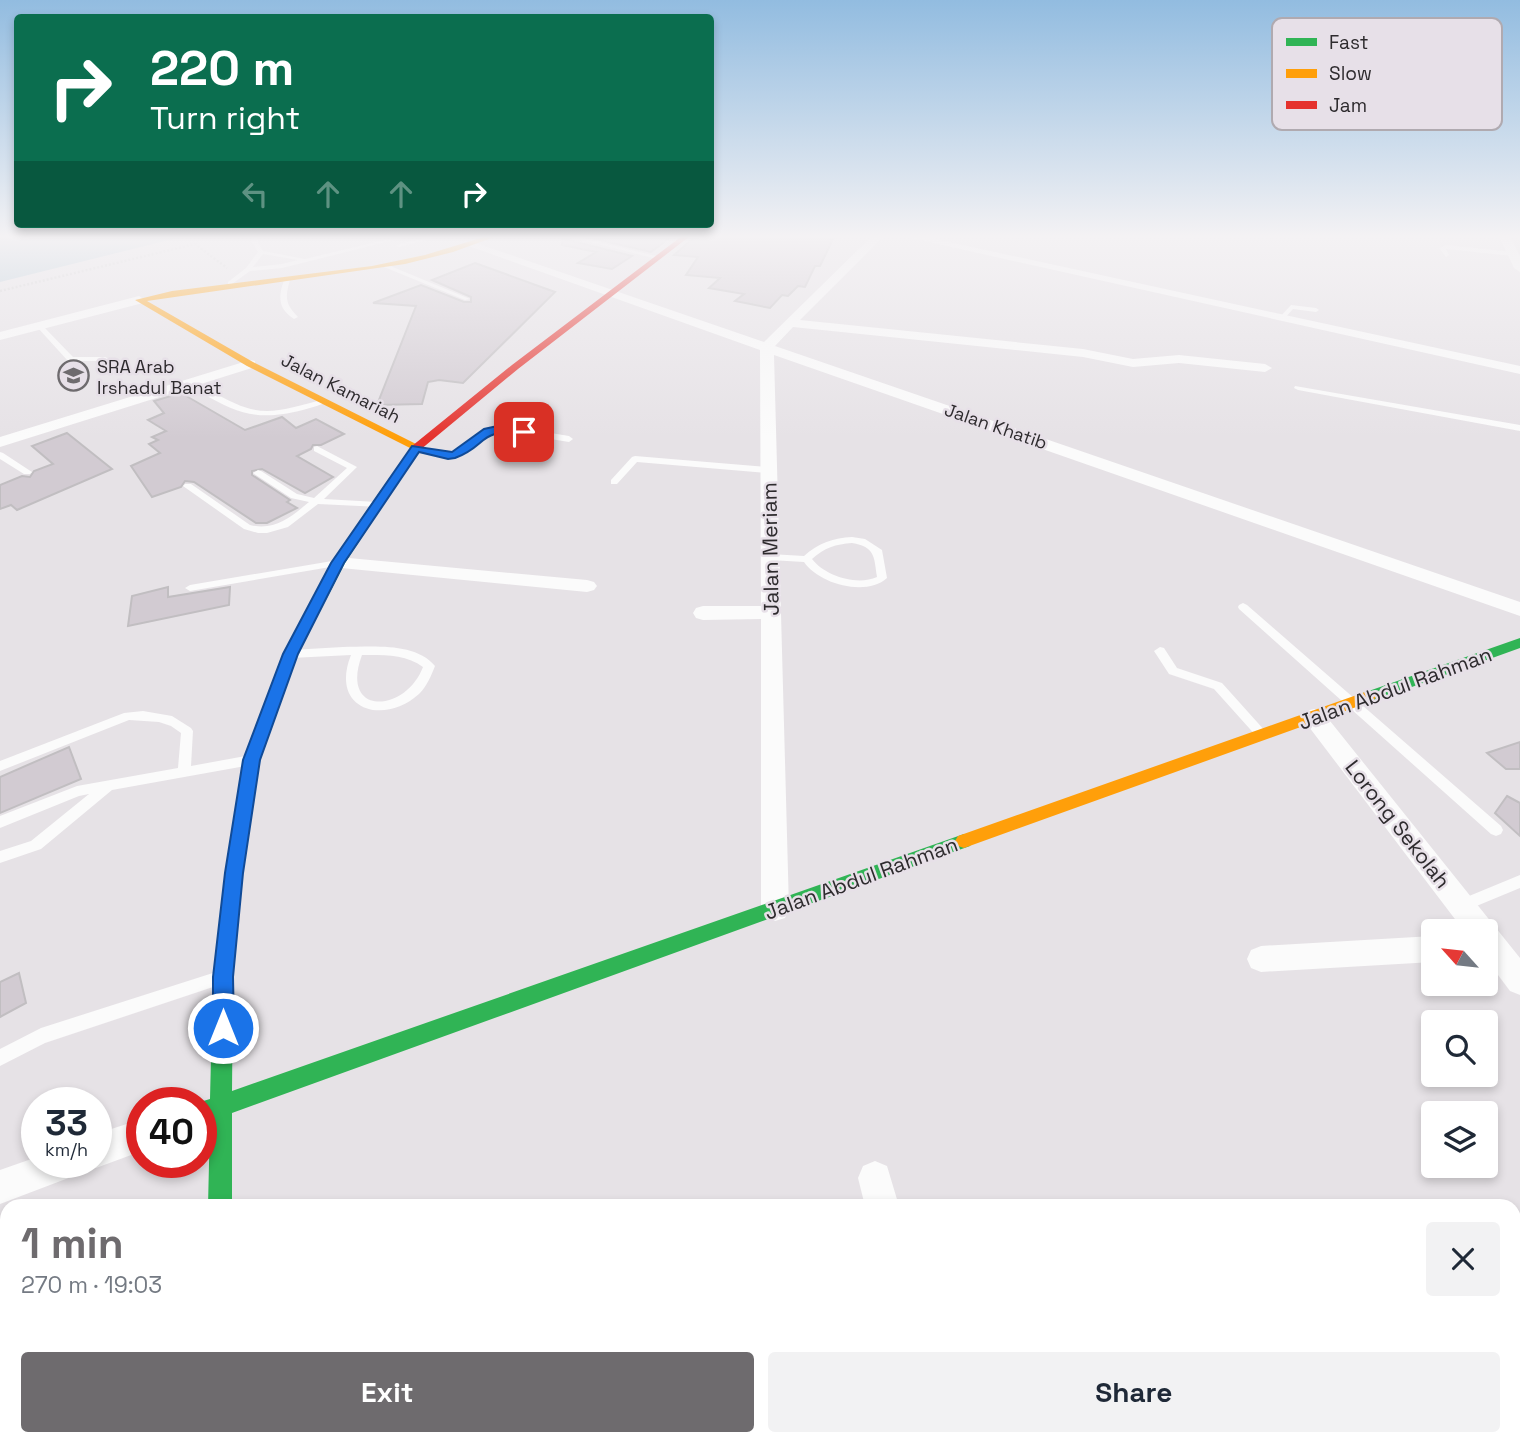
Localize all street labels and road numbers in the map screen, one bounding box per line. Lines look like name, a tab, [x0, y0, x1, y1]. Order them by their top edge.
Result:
street label: Jalan Kamariah	[278, 348, 404, 428]
street label: Jalan Khatib	[942, 398, 1050, 454]
street label: Jalan Meriam	[755, 482, 785, 616]
street label: Jalan Abdul Rahman	[1294, 640, 1496, 736]
street label: Lorong Sekolah	[1339, 754, 1457, 894]
street label: Jalan Abdul Rahman	[760, 830, 962, 926]

